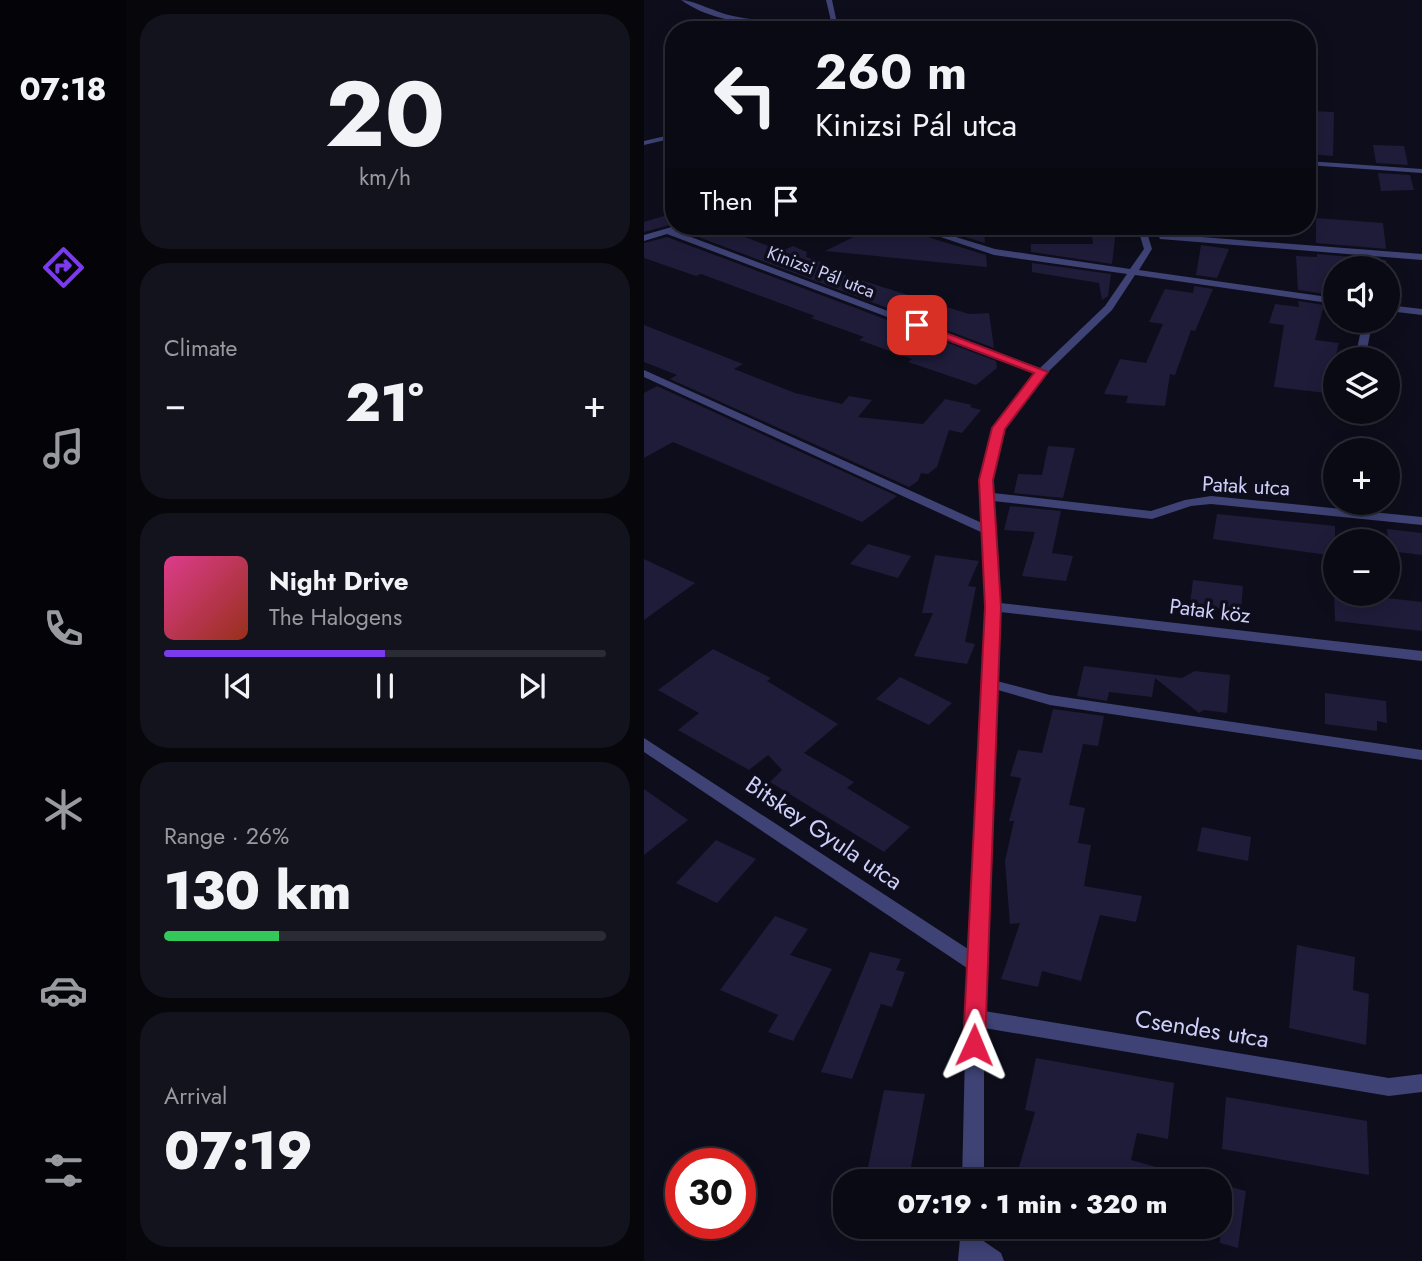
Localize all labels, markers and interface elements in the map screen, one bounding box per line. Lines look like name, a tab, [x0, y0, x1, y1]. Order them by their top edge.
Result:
text: 260 m	[815, 37, 967, 107]
text: 20	[325, 49, 445, 180]
icon: left	[700, 49, 791, 140]
text: 07:18	[19, 66, 107, 112]
text: Kinizsi Pál utca	[815, 102, 1017, 148]
text: km/h	[359, 160, 411, 194]
text: Then	[700, 182, 753, 220]
icon: arrive	[767, 182, 805, 220]
street label: Kinizsi Pál utca	[763, 239, 879, 305]
icon: directions	[39, 243, 88, 292]
map controls	[1323, 256, 1400, 606]
button: sound	[1323, 256, 1400, 333]
pin	[887, 295, 947, 355]
icon: arrive	[898, 306, 936, 344]
text: Climate	[164, 331, 237, 365]
button: layers	[1323, 347, 1400, 424]
text: 21°	[345, 365, 424, 441]
text: −	[164, 376, 186, 431]
text: +	[583, 376, 606, 431]
icon: music	[39, 424, 88, 473]
button: +	[1323, 438, 1400, 515]
street label: Patak utca	[1201, 469, 1291, 503]
button: −	[1323, 529, 1400, 606]
text: Night Drive	[269, 562, 409, 600]
street label: Patak köz	[1168, 591, 1253, 631]
text: The Halogens	[269, 600, 402, 634]
icon: phone	[39, 604, 88, 653]
icon: previous	[219, 667, 257, 705]
icon: pause	[366, 667, 404, 705]
icon: next	[513, 667, 551, 705]
street label: Bitskey Gyula utca	[739, 767, 910, 898]
icon: climate	[39, 785, 88, 834]
text: Range · 26%	[164, 819, 289, 853]
text: 130 km	[164, 853, 351, 929]
icon: car	[39, 966, 88, 1015]
street label: Csendes utca	[1132, 1001, 1272, 1056]
position arrow	[937, 1008, 1011, 1082]
text: Arrival	[164, 1079, 227, 1113]
text: 07:19	[164, 1113, 313, 1189]
icon: filters	[39, 1146, 88, 1195]
speed limit sign: 30	[665, 1148, 756, 1239]
text: 07:19 · 1 min · 320 m	[897, 1185, 1168, 1223]

